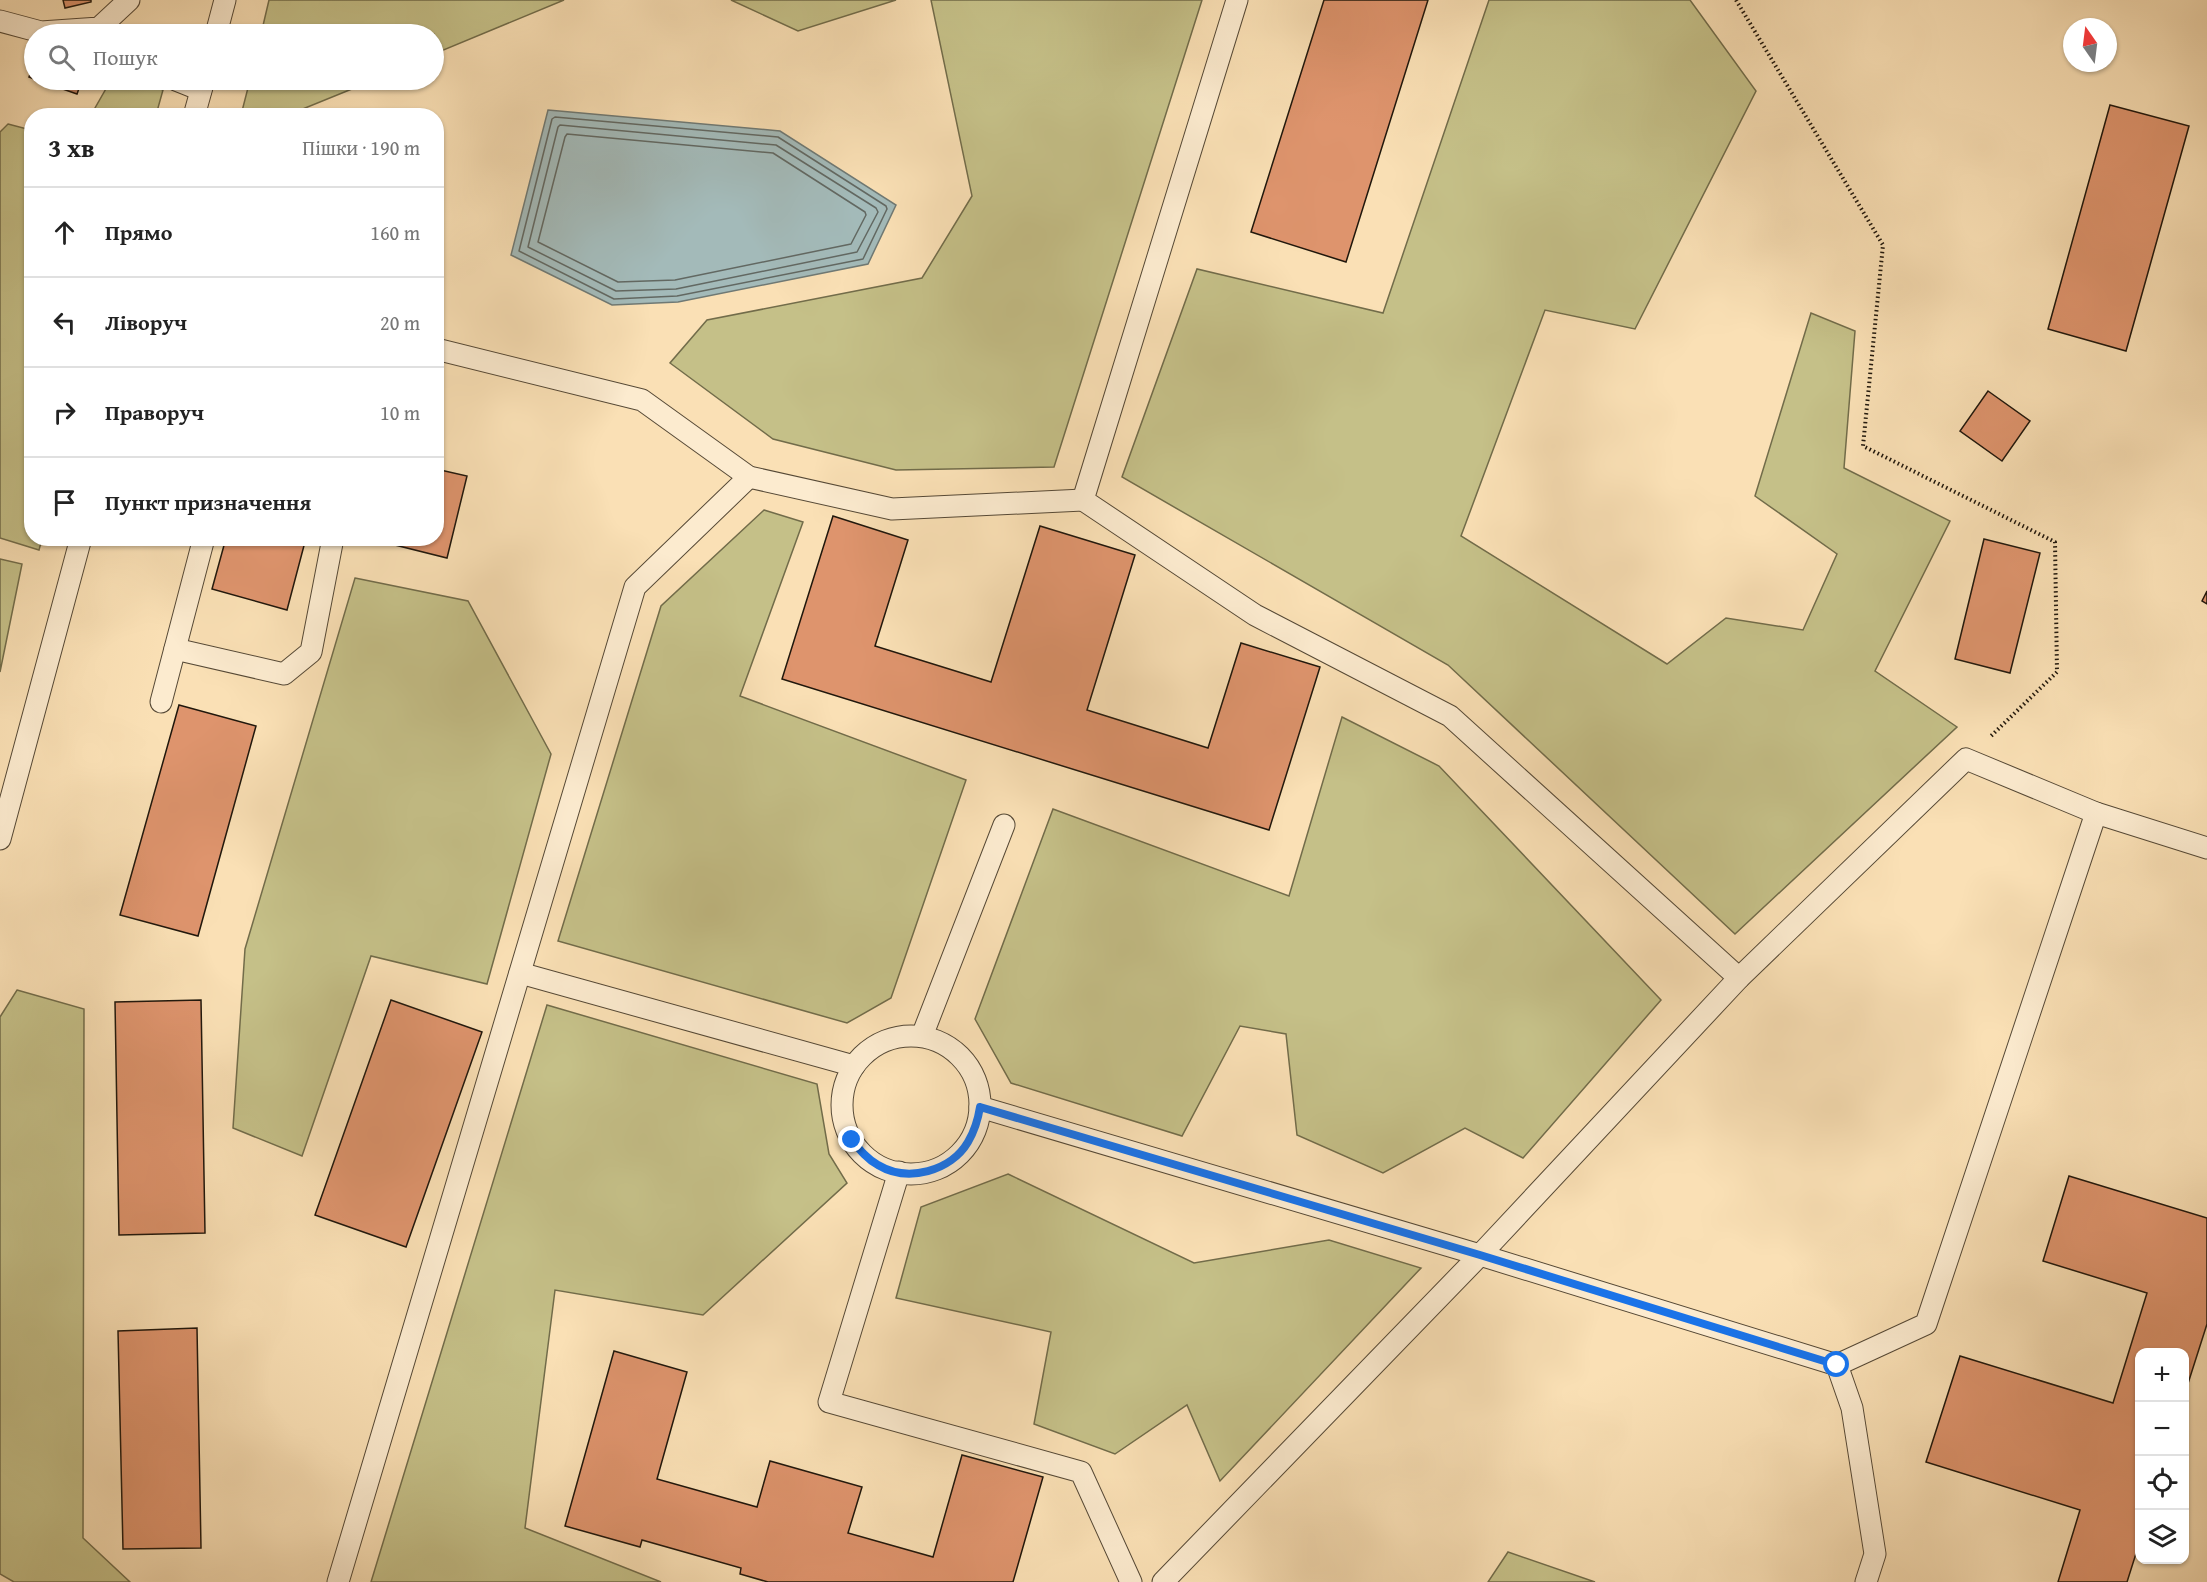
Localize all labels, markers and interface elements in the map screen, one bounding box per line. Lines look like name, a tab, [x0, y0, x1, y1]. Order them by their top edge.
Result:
north arrow	[2063, 18, 2117, 72]
search box	[24, 24, 444, 90]
icon: search	[45, 41, 78, 74]
text: Пошук	[93, 41, 158, 73]
text: 3 хв	[48, 128, 95, 167]
text: Пішки · 190 m	[302, 133, 420, 162]
icon: ahead	[48, 216, 81, 249]
text: Прямо	[105, 216, 172, 248]
text: 160 m	[370, 218, 420, 247]
icon: left	[48, 306, 81, 339]
text: Ліворуч	[105, 306, 187, 338]
text: 20 m	[380, 308, 420, 337]
icon: right	[48, 396, 81, 429]
text: Праворуч	[105, 396, 204, 428]
text: 10 m	[380, 398, 420, 427]
icon: arrive	[48, 486, 81, 519]
text: Пункт призначення	[105, 486, 311, 518]
route end	[838, 1126, 864, 1152]
map controls	[2135, 1348, 2189, 1564]
button: +	[2135, 1348, 2189, 1402]
route start	[1823, 1351, 1849, 1377]
button: −	[2135, 1402, 2189, 1456]
button: locate	[2135, 1456, 2189, 1510]
button: layers	[2135, 1510, 2189, 1564]

